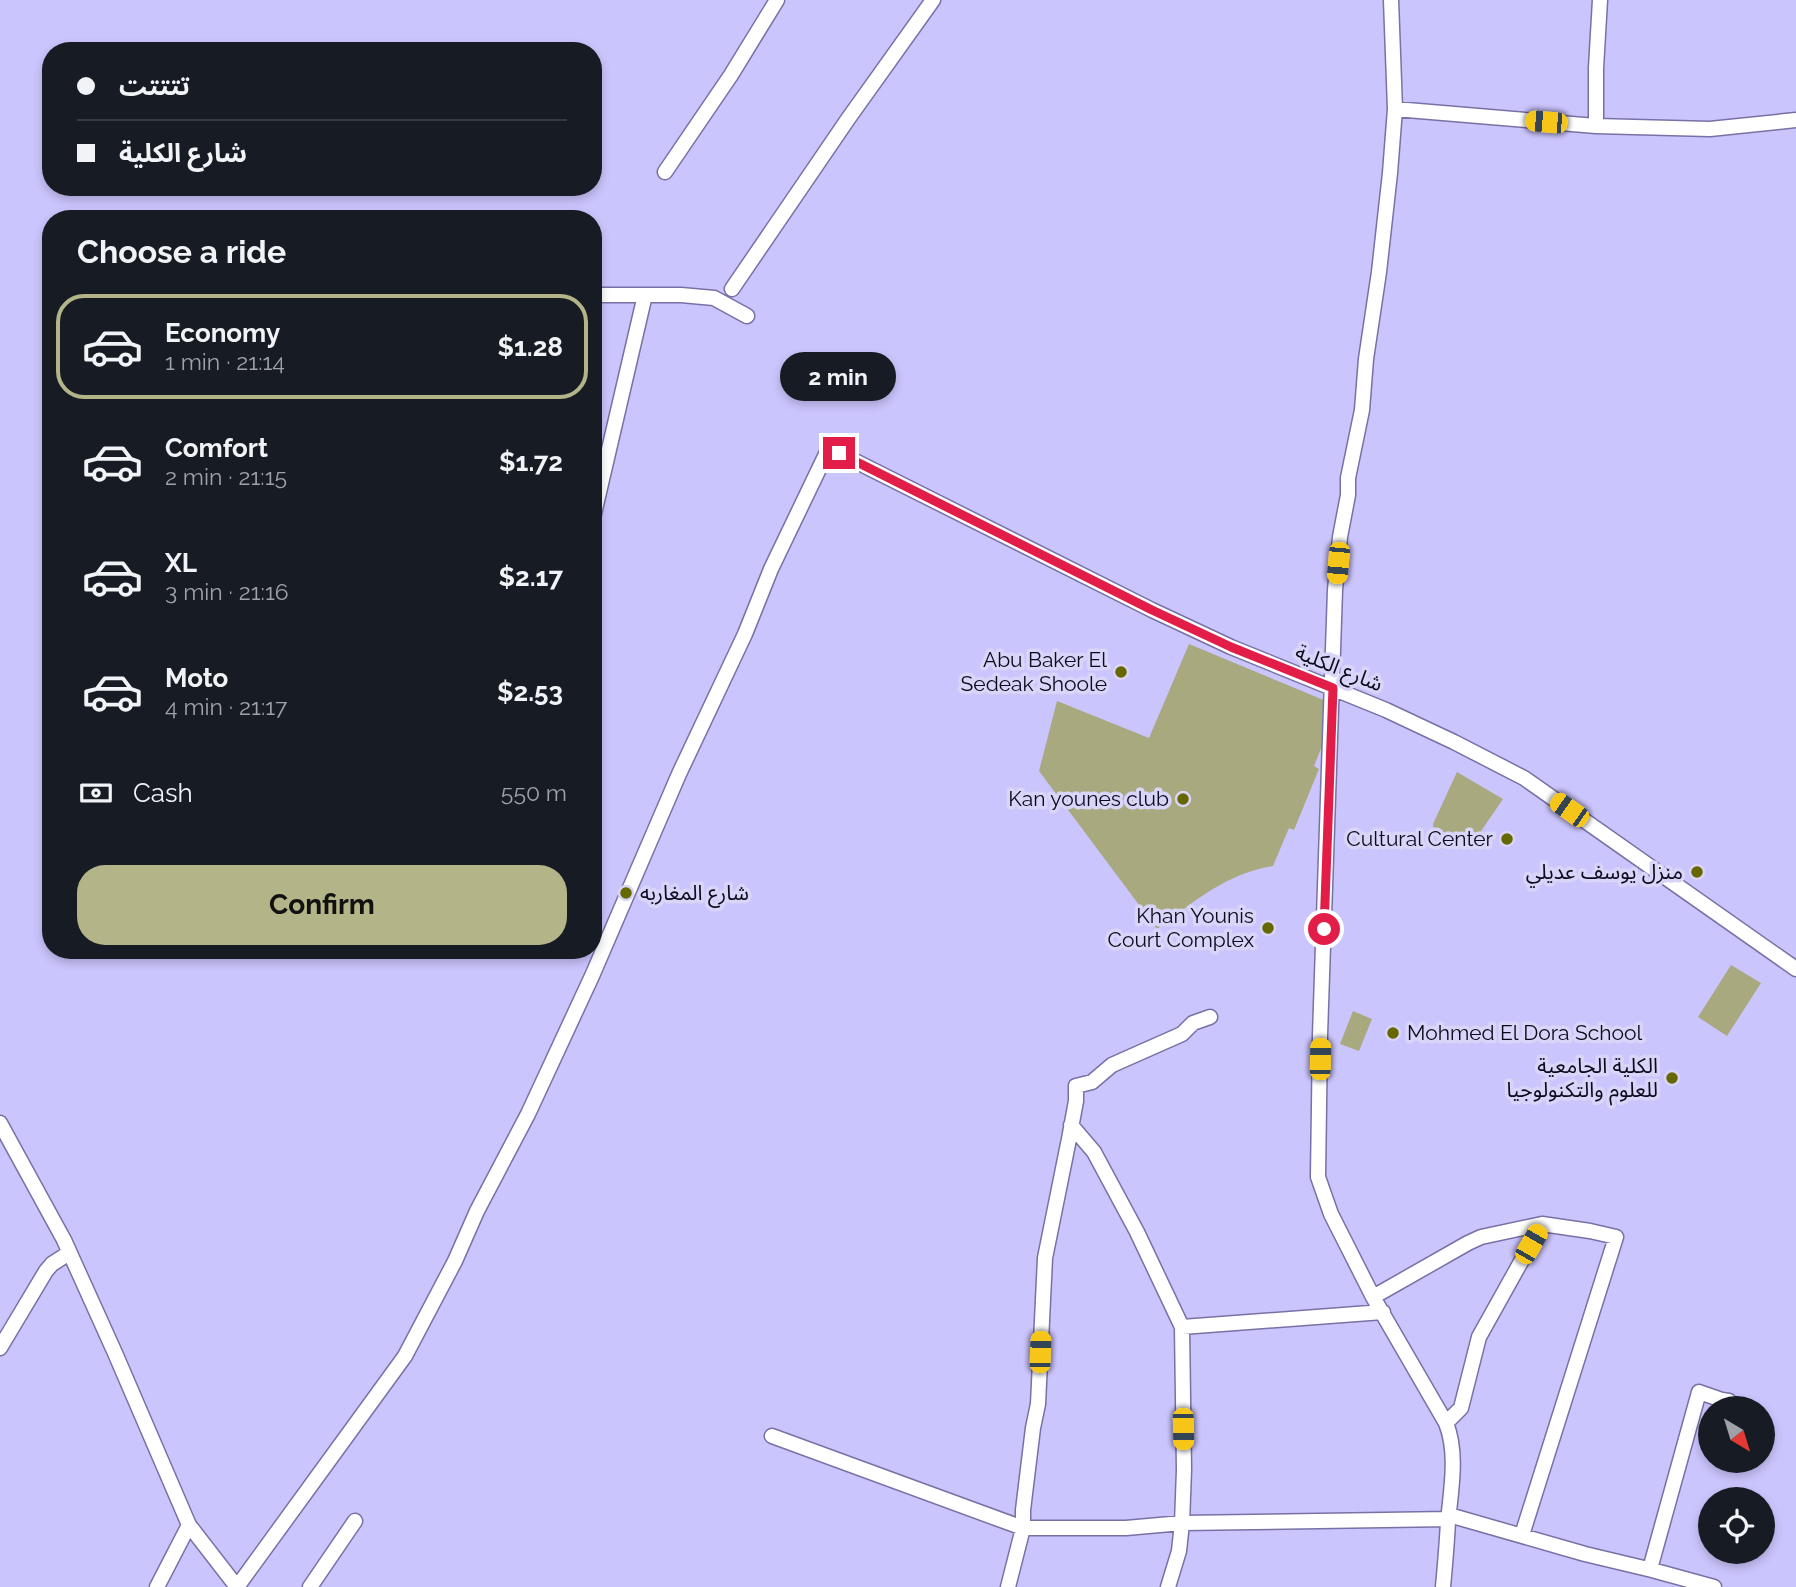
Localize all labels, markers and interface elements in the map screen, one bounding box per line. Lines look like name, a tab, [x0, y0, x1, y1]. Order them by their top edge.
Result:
text: تتتتت	[119, 71, 190, 101]
car	[1525, 110, 1568, 134]
text: شارع الكلية	[119, 138, 247, 168]
text: Choose a ride	[77, 233, 286, 270]
icon: car	[81, 315, 144, 378]
text: Economy	[165, 318, 280, 348]
text: $1.28	[497, 332, 563, 362]
text: 1 min · 21:14	[165, 348, 285, 375]
callout: 2 min	[781, 351, 897, 400]
text: 2 min	[808, 363, 868, 390]
icon: car	[81, 430, 144, 493]
text: Comfort	[165, 433, 268, 463]
route end	[823, 437, 855, 469]
text: $1.72	[499, 447, 563, 477]
text: 2 min · 21:15	[165, 463, 287, 490]
car	[1326, 541, 1351, 585]
icon: car	[81, 545, 144, 608]
text: XL	[165, 548, 197, 578]
text: $2.17	[499, 562, 563, 592]
text: 3 min · 21:16	[165, 578, 289, 605]
street label: شارع الكلية	[1291, 639, 1386, 699]
place label: Abu Baker El Sedeak Shoole	[961, 647, 1107, 696]
icon: car	[81, 660, 144, 723]
text: Moto	[165, 663, 228, 693]
marker: Abu Baker El Sedeak Shoole	[1113, 664, 1129, 680]
text: $2.53	[497, 677, 563, 707]
text: 4 min · 21:17	[165, 693, 287, 720]
icon: cash	[77, 774, 115, 812]
text: Cash	[133, 778, 193, 808]
text: 550 m	[501, 779, 567, 806]
place label: Kan younes club	[1008, 786, 1169, 811]
car	[1546, 789, 1593, 831]
marker: Kan younes club	[1175, 791, 1191, 807]
place label: Cultural Center	[1346, 826, 1494, 851]
marker: Cultural Center	[1499, 831, 1515, 847]
place label: منزل يوسف عديلي	[1526, 859, 1683, 888]
marker: منزل يوسف عديلي	[1689, 864, 1705, 880]
button: Confirm	[77, 865, 567, 945]
place label: شارع المغاربه	[640, 880, 749, 908]
marker: شارع المغاربه	[618, 885, 634, 901]
place label: Khan Younis Court Complex	[1107, 903, 1254, 952]
route start	[1308, 913, 1340, 945]
marker: Khan Younis Court Complex	[1260, 920, 1276, 936]
place label: Mohmed El Dora School	[1407, 1020, 1642, 1045]
marker: Mohmed El Dora School	[1385, 1025, 1401, 1041]
car	[1310, 1038, 1331, 1080]
place label: الكلية الجامعية للعلوم والتكنولوجيا	[1506, 1053, 1658, 1106]
marker: الكلية الجامعية للعلوم والتكنولوجيا	[1664, 1070, 1680, 1086]
car	[1512, 1221, 1551, 1267]
car	[1029, 1331, 1052, 1373]
north arrow	[1698, 1396, 1774, 1474]
map controls	[1698, 1396, 1775, 1564]
car	[1173, 1408, 1194, 1450]
button: locate	[1698, 1487, 1775, 1564]

